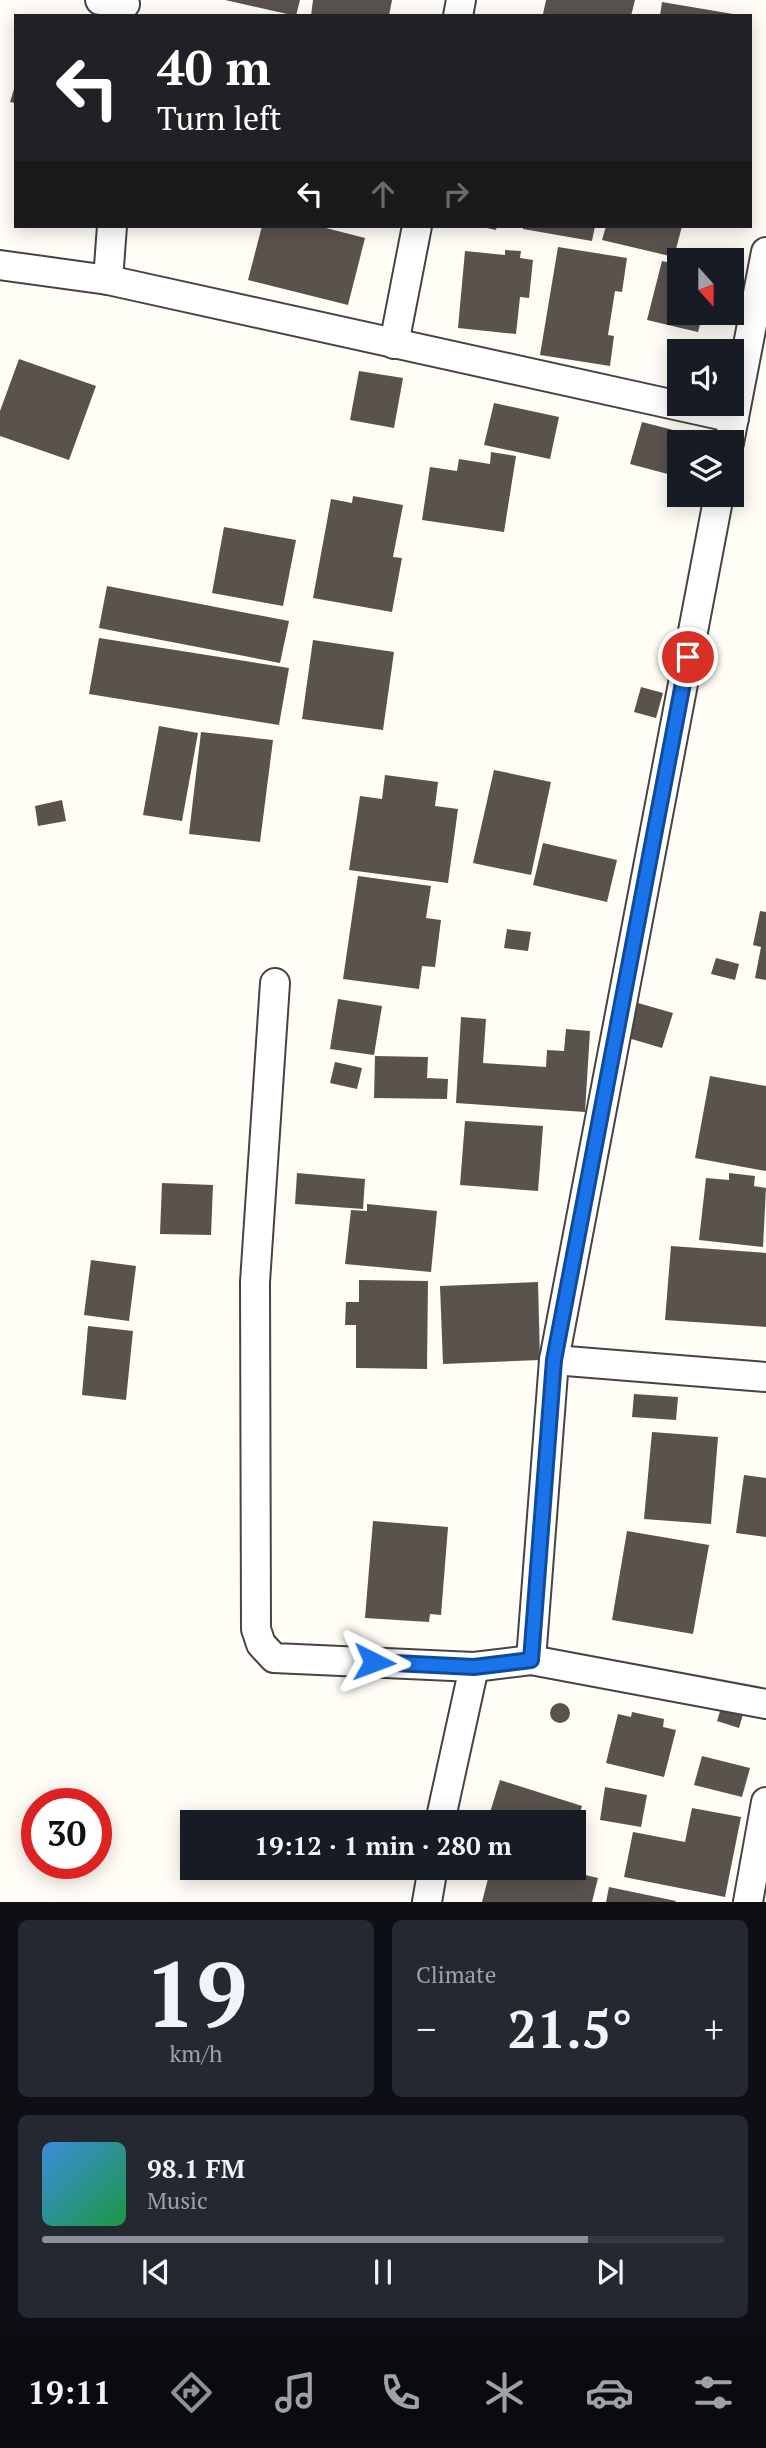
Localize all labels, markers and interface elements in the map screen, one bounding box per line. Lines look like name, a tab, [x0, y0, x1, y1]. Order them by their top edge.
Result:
text: 40 m	[157, 34, 271, 99]
icon: left	[42, 42, 133, 133]
text: Turn left	[157, 97, 281, 139]
icon: left	[291, 175, 329, 213]
icon: ahead	[364, 175, 402, 213]
icon: right	[437, 175, 475, 213]
north arrow	[667, 248, 744, 326]
map controls	[667, 248, 744, 507]
button: sound	[667, 339, 744, 416]
button: layers	[667, 430, 744, 507]
pin	[658, 627, 718, 687]
icon: arrive	[669, 638, 707, 676]
position arrow	[337, 1625, 411, 1699]
speed limit sign: 30	[21, 1788, 112, 1879]
text: 19:12 · 1 min · 280 m	[254, 1828, 512, 1862]
text: 19	[145, 1932, 247, 2053]
text: Climate	[416, 1959, 496, 1990]
text: 21.5°	[507, 1994, 633, 2063]
text: −	[416, 2004, 436, 2054]
text: +	[704, 2004, 724, 2054]
text: km/h	[169, 2038, 223, 2069]
text: 98.1 FM	[147, 2151, 245, 2185]
text: Music	[147, 2185, 208, 2216]
icon: previous	[137, 2253, 175, 2291]
icon: pause	[364, 2253, 402, 2291]
icon: next	[591, 2253, 629, 2291]
icon: directions	[167, 2368, 216, 2417]
icon: music	[271, 2368, 320, 2417]
icon: phone	[376, 2368, 425, 2417]
icon: climate	[480, 2368, 529, 2417]
icon: car	[585, 2368, 634, 2417]
icon: filters	[689, 2368, 738, 2417]
text: 19:11	[28, 2371, 111, 2413]

